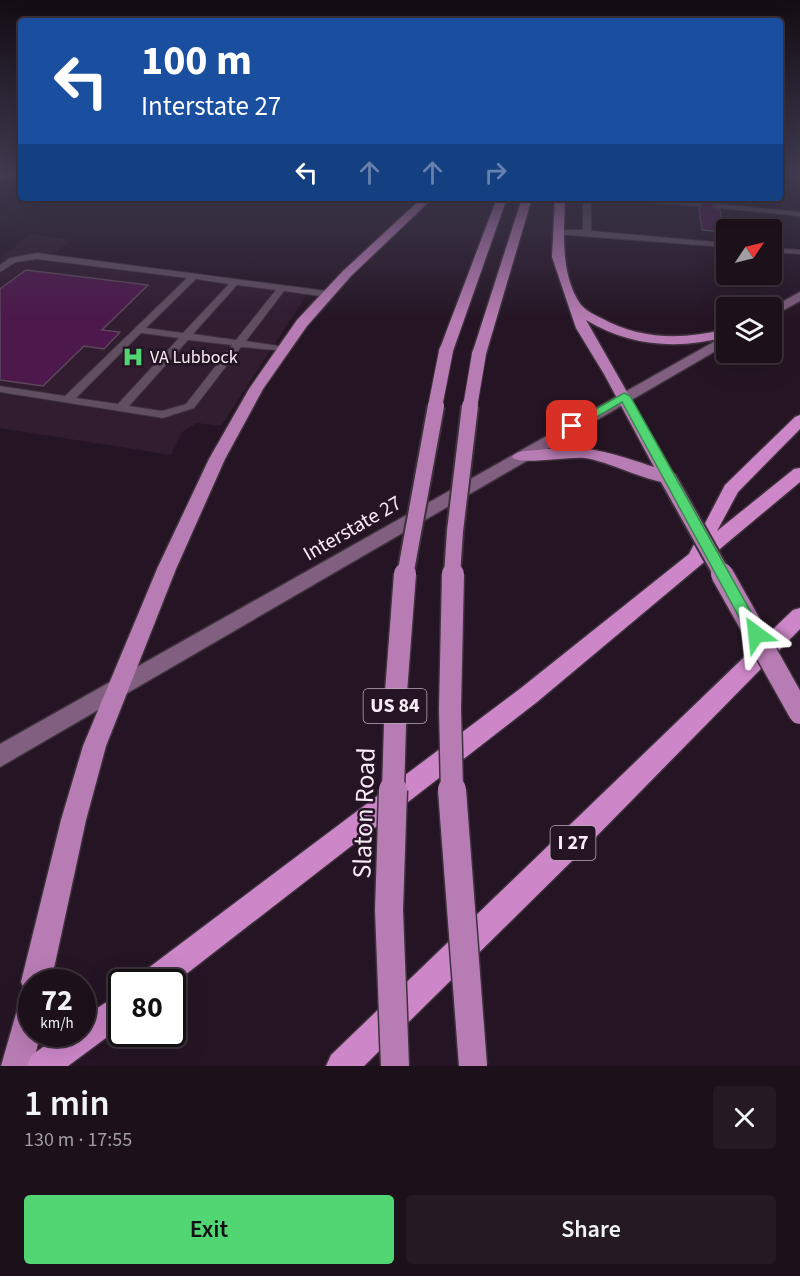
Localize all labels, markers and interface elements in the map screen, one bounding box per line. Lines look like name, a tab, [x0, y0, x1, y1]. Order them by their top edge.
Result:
text: 100 m	[141, 31, 252, 91]
icon: left	[42, 42, 120, 120]
text: Interstate 27	[141, 87, 281, 126]
icon: left	[290, 156, 323, 189]
icon: ahead	[353, 156, 386, 189]
icon: ahead	[416, 156, 449, 189]
icon: right	[479, 156, 512, 189]
north arrow	[716, 219, 782, 285]
map controls	[716, 219, 782, 363]
button: layers	[716, 297, 782, 363]
hospital icon: VA Lubbock	[121, 345, 145, 369]
place label: VA Lubbock	[150, 345, 238, 370]
pin	[546, 400, 597, 451]
icon: arrive	[555, 409, 588, 442]
street label: Interstate 27	[297, 488, 407, 568]
position arrow	[724, 602, 788, 666]
road number: US 84	[364, 689, 426, 723]
street label: Slaton Road	[343, 747, 385, 879]
road number: I 27	[550, 826, 596, 860]
speed limit sign: 80	[108, 969, 186, 1047]
text: 72	[41, 979, 73, 1022]
text: km/h	[40, 1013, 74, 1034]
text: 1 min	[24, 1078, 110, 1129]
button: close	[713, 1086, 776, 1149]
text: 130 m · 17:55	[24, 1126, 132, 1154]
button: Exit	[24, 1195, 394, 1264]
button: Share	[406, 1195, 776, 1264]

